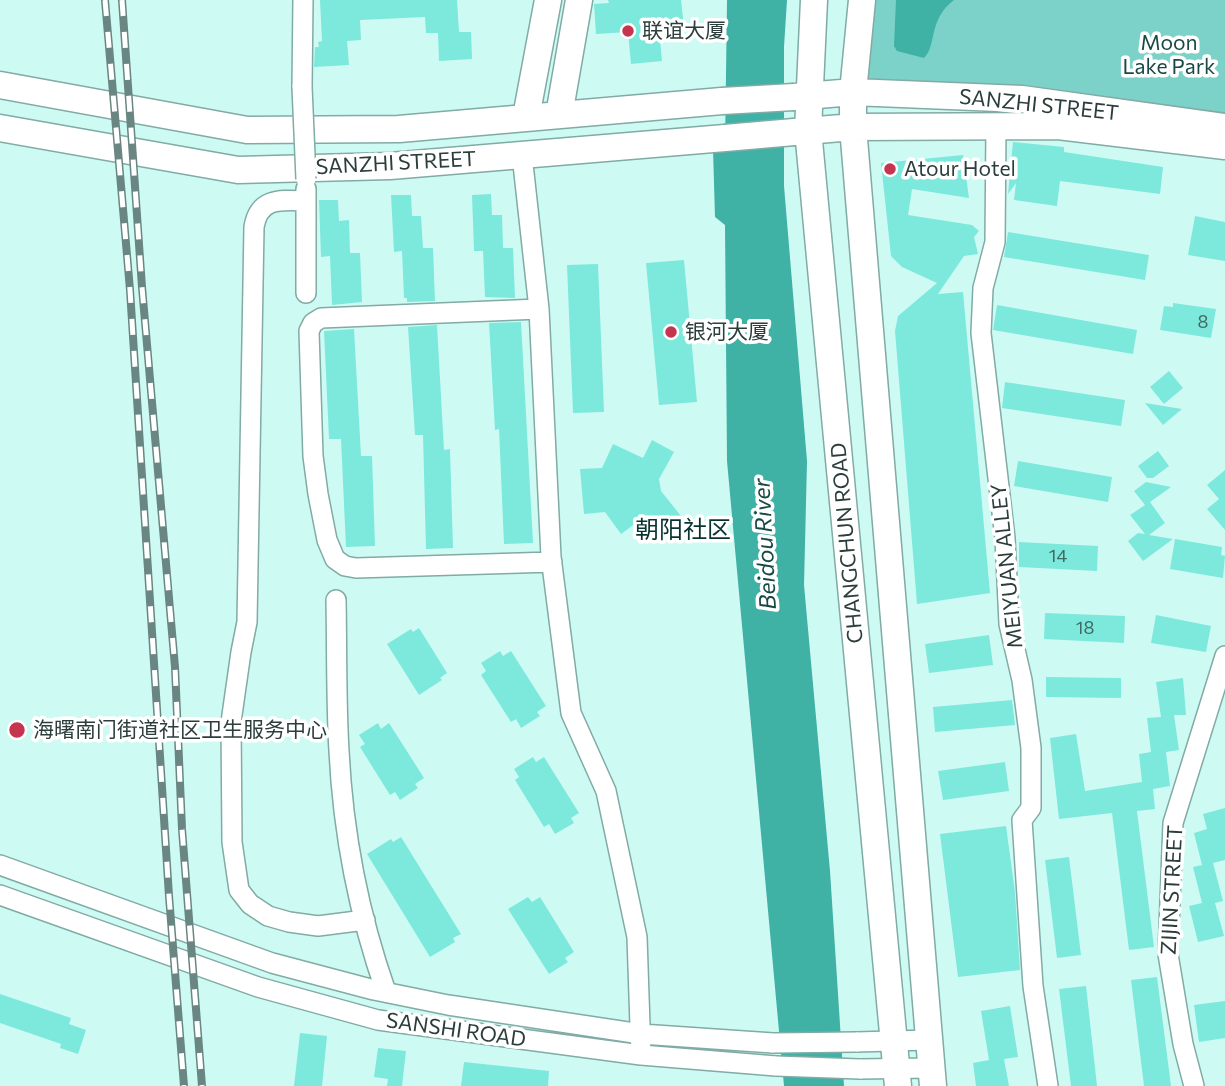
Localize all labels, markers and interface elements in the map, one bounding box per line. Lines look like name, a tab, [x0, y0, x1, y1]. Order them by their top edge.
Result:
place label: 联谊大厦	[642, 18, 726, 44]
marker: 联谊大厦	[620, 23, 636, 39]
park label: Moon Lake Park	[1123, 30, 1215, 80]
street label: SANZHI STREET	[958, 84, 1120, 126]
street label: SANZHI STREET	[315, 146, 477, 180]
place label: Atour Hotel	[904, 156, 1016, 182]
marker: Atour Hotel	[882, 161, 898, 177]
house number: 8	[1198, 311, 1208, 333]
place label: 银河大厦	[685, 319, 769, 345]
marker: 银河大厦	[663, 324, 679, 340]
street label: CHANGCHUN ROAD	[826, 442, 868, 644]
water label: Beidou River	[748, 478, 782, 610]
street label: MEIYUAN ALLEY	[986, 482, 1028, 650]
district label: 朝阳社区	[635, 516, 731, 544]
house number: 14	[1049, 545, 1067, 567]
house number: 18	[1076, 617, 1094, 639]
place label: 海曙南门街道社区卫生服务中心	[33, 717, 327, 743]
marker: 海曙南门街道社区卫生服务中心	[7, 720, 27, 740]
street label: ZIJIN STREET	[1156, 825, 1188, 955]
street label: SANSHI ROAD	[385, 1008, 527, 1052]

